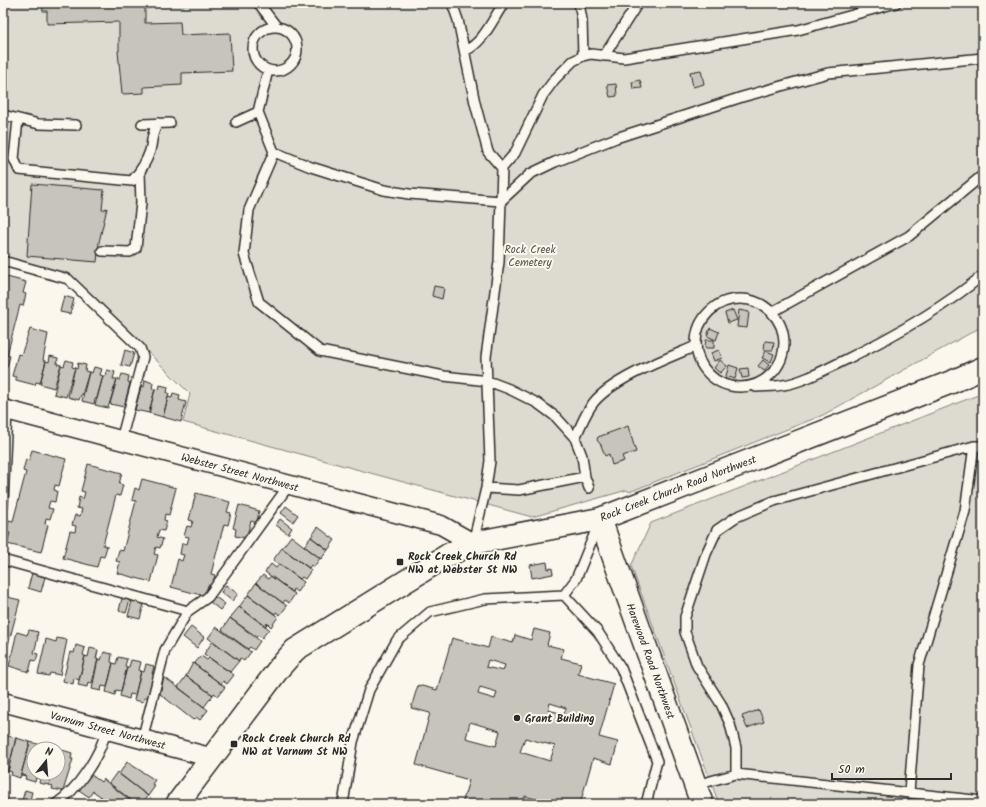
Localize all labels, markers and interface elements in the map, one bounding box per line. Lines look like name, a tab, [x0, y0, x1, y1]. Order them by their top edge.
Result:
park label: Rock Creek Cemetery	[504, 241, 556, 272]
street label: Webster Street Northwest	[179, 449, 301, 498]
street label: Rock Creek Church Road Northwest	[598, 450, 760, 527]
place label: Rock Creek Church Rd NW at Webster St NW	[408, 548, 518, 579]
marker: Rock Creek Church Rd NW at Webster St NW	[395, 557, 405, 567]
street label: Harewood Road Northwest	[621, 601, 680, 723]
street label: Varnum Street Northwest	[49, 708, 167, 752]
place label: Grant Building	[525, 710, 595, 728]
marker: Grant Building	[512, 713, 522, 723]
place label: Rock Creek Church Rd NW at Varnum St NW	[242, 730, 352, 761]
marker: Rock Creek Church Rd NW at Varnum St NW	[229, 739, 239, 749]
north arrow	[26, 741, 66, 781]
scale bar	[832, 755, 951, 781]
text: 50 m	[838, 760, 865, 779]

